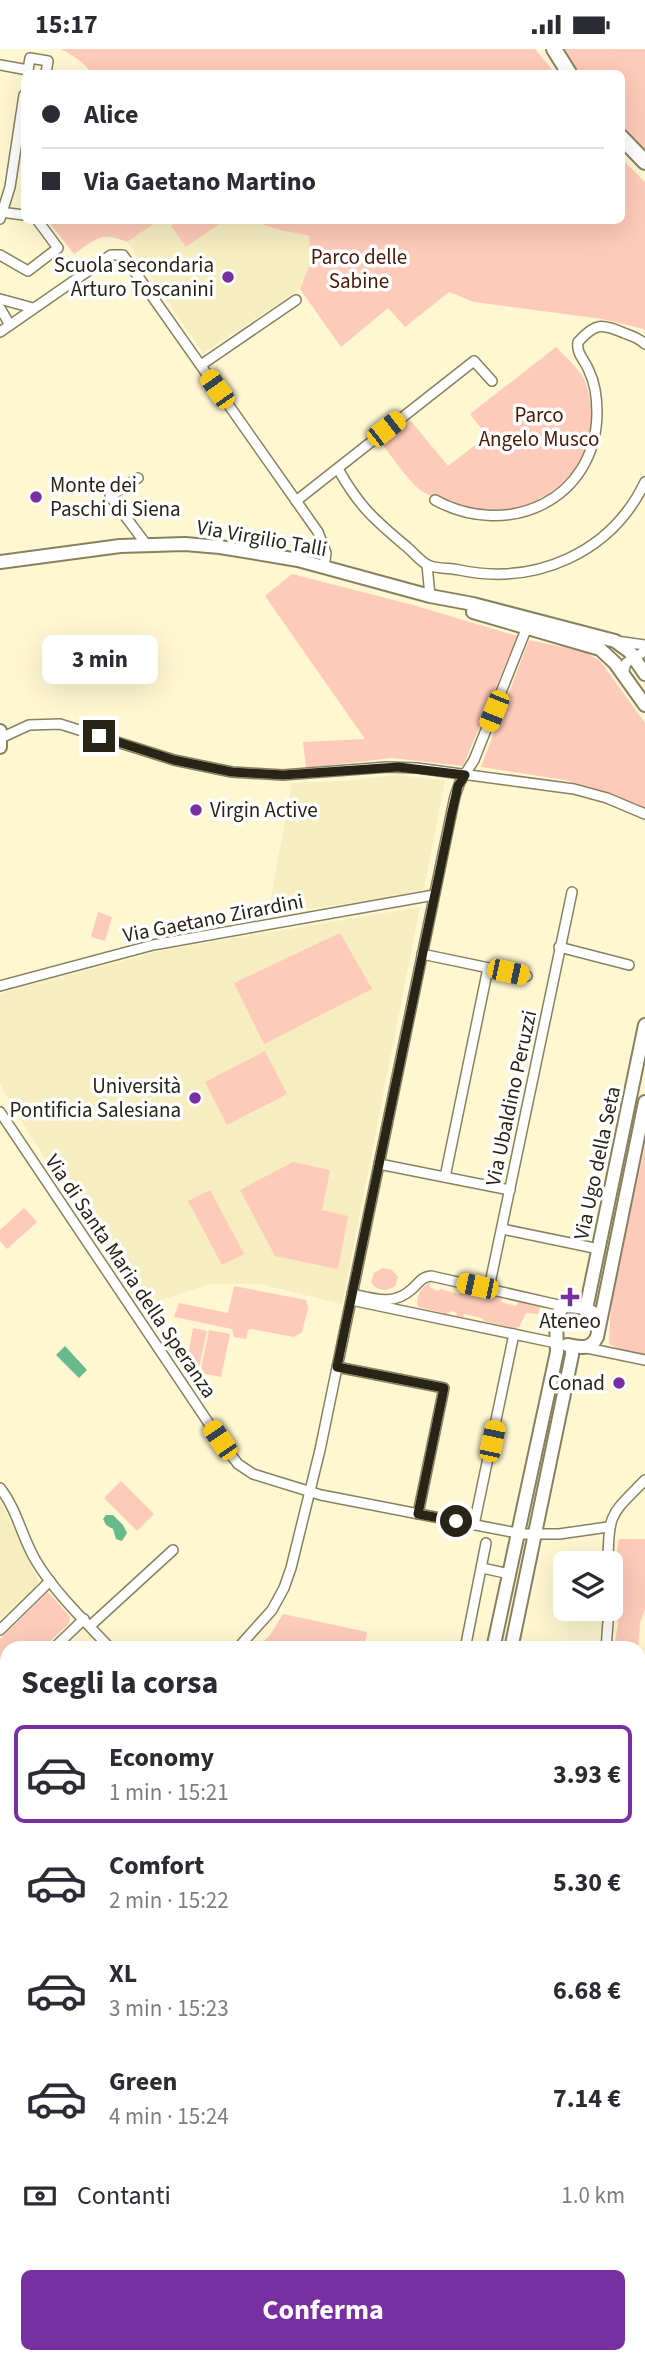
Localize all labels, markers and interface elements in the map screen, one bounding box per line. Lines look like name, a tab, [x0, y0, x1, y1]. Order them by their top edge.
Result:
text: 15:17	[35, 6, 98, 43]
text: Alice	[84, 96, 138, 133]
text: Via Gaetano Martino	[84, 163, 316, 200]
park label: Parco delle Sabine	[311, 242, 407, 296]
place label: Scuola secondaria Arturo Toscanini	[54, 250, 214, 304]
marker: Scuola secondaria Arturo Toscanini	[220, 269, 236, 285]
car	[197, 366, 238, 412]
park label: Parco Angelo Musco	[479, 400, 599, 454]
car	[363, 408, 410, 450]
place label: Monte dei Paschi di Siena	[50, 470, 181, 524]
marker: Monte dei Paschi di Siena	[28, 489, 44, 505]
street label: Via Virgilio Talli	[194, 512, 330, 564]
callout: 3 min	[41, 635, 157, 683]
text: 3 min	[72, 643, 128, 676]
car	[477, 688, 512, 734]
route end	[83, 720, 115, 752]
place label: Virgin Active	[210, 795, 318, 825]
marker: Virgin Active	[188, 802, 204, 818]
street label: Via Gaetano Zirardini	[120, 886, 306, 950]
car	[486, 957, 531, 987]
street label: Via Ubaldino Peruzzi	[478, 1007, 544, 1189]
place label: Università Pontificia Salesiana	[9, 1071, 181, 1125]
street label: Via Ugo della Seta	[566, 1083, 628, 1243]
marker: Università Pontificia Salesiana	[187, 1090, 203, 1106]
street label: Via di Santa Maria della Speranza	[38, 1148, 224, 1404]
car	[455, 1271, 500, 1301]
marker: Ateneo	[562, 1289, 578, 1305]
place label: Ateneo	[539, 1306, 601, 1336]
place label: Conad	[548, 1368, 605, 1398]
marker: Conad	[611, 1375, 627, 1391]
car	[200, 1417, 241, 1463]
car	[478, 1418, 507, 1464]
route start	[440, 1505, 472, 1537]
map controls	[553, 1551, 623, 1621]
button: layers	[553, 1551, 623, 1621]
text: Scegli la corsa	[21, 1660, 218, 1706]
text: Economy	[109, 1739, 214, 1776]
icon: car	[25, 1743, 88, 1806]
text: 3.93 €	[553, 1756, 621, 1793]
text: 1 min · 15:21	[109, 1776, 229, 1809]
text: Comfort	[109, 1847, 204, 1884]
icon: car	[25, 1851, 88, 1914]
text: 5.30 €	[553, 1864, 621, 1901]
text: 2 min · 15:22	[109, 1884, 229, 1917]
text: XL	[109, 1955, 137, 1992]
icon: car	[25, 1959, 88, 2022]
text: 6.68 €	[553, 1972, 621, 2009]
text: 3 min · 15:23	[109, 1992, 229, 2025]
text: Green	[109, 2063, 177, 2100]
icon: car	[25, 2067, 88, 2130]
text: 7.14 €	[553, 2080, 621, 2117]
text: 4 min · 15:24	[109, 2100, 229, 2133]
icon: cash	[21, 2177, 59, 2215]
text: Contanti	[77, 2177, 171, 2214]
text: 1.0 km	[561, 2179, 625, 2212]
button: Conferma	[21, 2270, 625, 2350]

